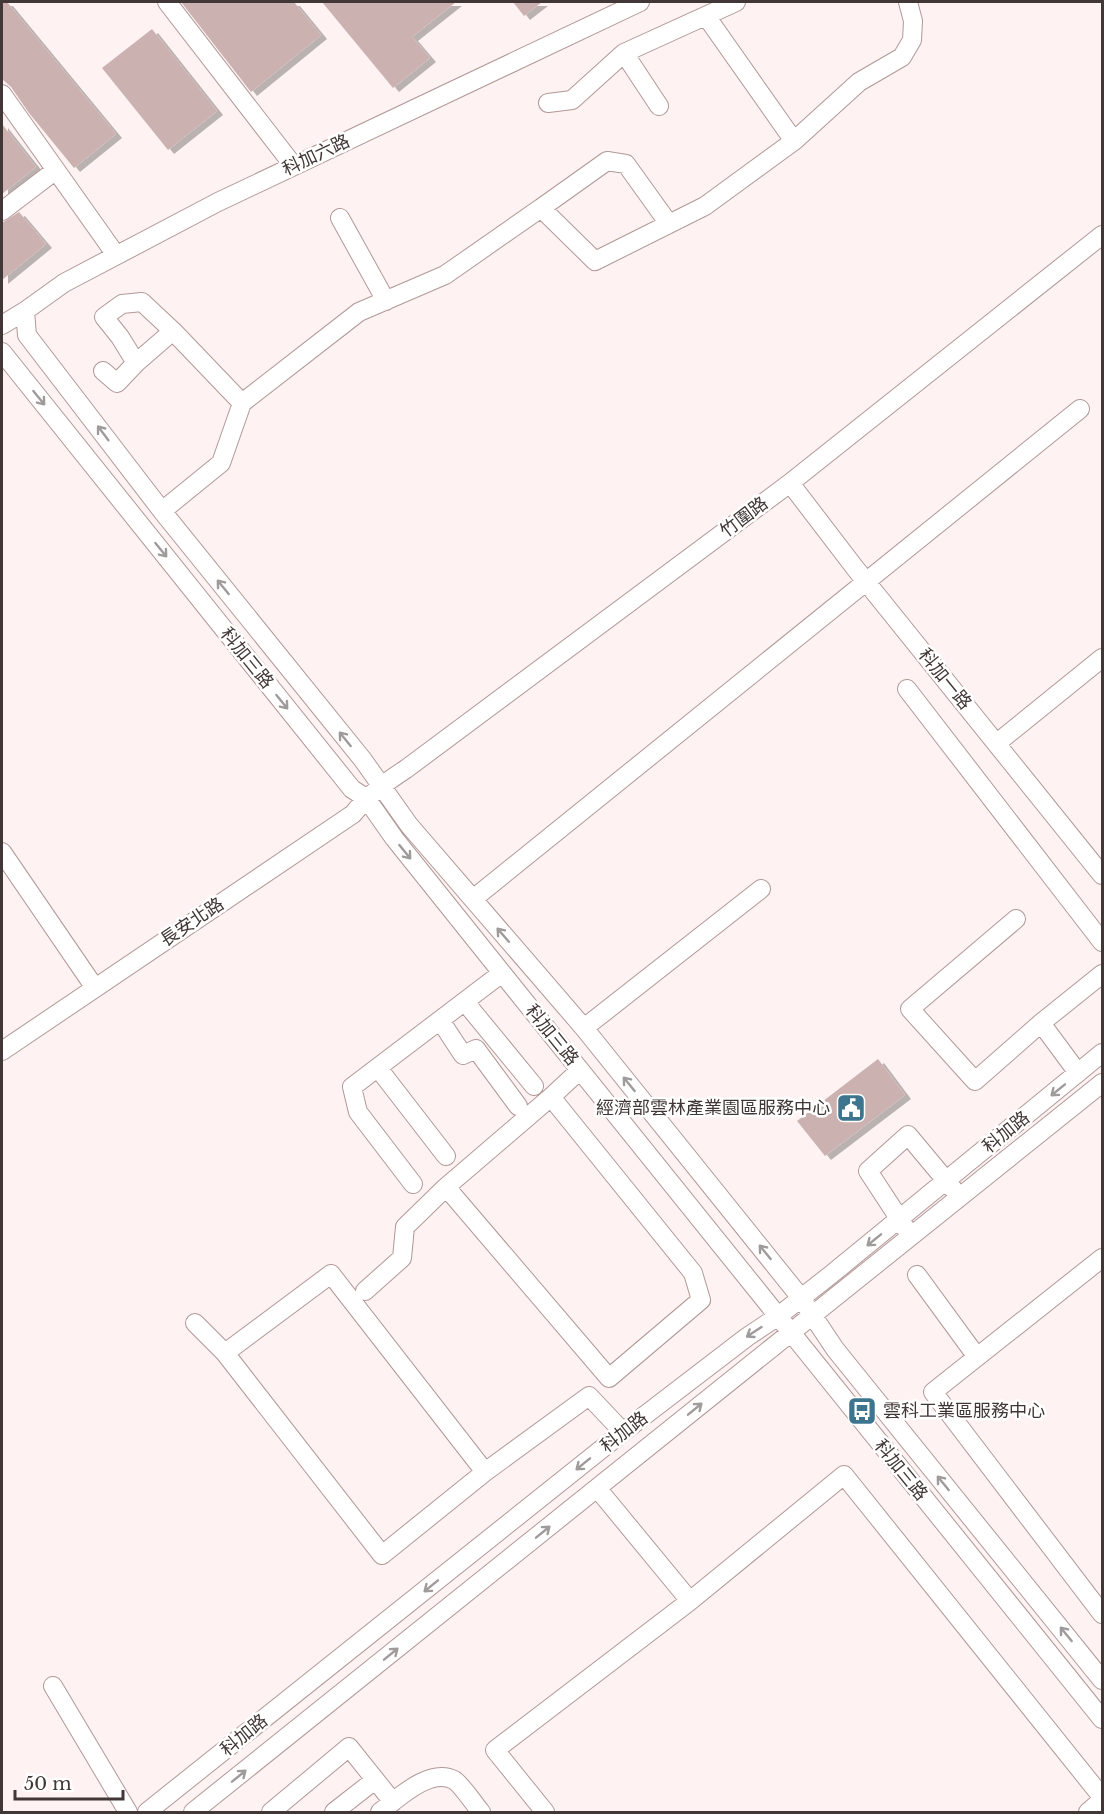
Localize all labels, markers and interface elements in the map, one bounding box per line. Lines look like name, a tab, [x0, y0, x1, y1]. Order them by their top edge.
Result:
street label: 科加六路	[279, 130, 353, 180]
one-way arrow	[32, 389, 45, 405]
one-way arrow	[96, 426, 109, 442]
street label: 竹圍路	[716, 492, 772, 542]
one-way arrow	[154, 542, 167, 558]
one-way arrow	[217, 579, 230, 595]
street label: 科加三路	[216, 623, 278, 693]
street label: 科加一路	[914, 644, 976, 714]
one-way arrow	[276, 694, 289, 710]
one-way arrow	[339, 731, 352, 747]
one-way arrow	[399, 844, 412, 860]
street label: 長安北路	[156, 893, 228, 951]
one-way arrow	[497, 927, 510, 943]
street label: 科加三路	[521, 1000, 583, 1070]
one-way arrow	[622, 1077, 636, 1092]
one-way arrow	[1050, 1083, 1066, 1096]
public building icon: 經濟部雲林產業園區服務中心	[835, 1092, 867, 1124]
place label: 經濟部雲林產業園區服務中心	[596, 1097, 830, 1119]
street label: 科加路	[978, 1106, 1034, 1158]
one-way arrow	[867, 1233, 882, 1247]
one-way arrow	[758, 1244, 771, 1260]
one-way arrow	[746, 1326, 763, 1338]
bus stop icon: 雲科工業區服務中心	[846, 1395, 878, 1427]
place label: 雲科工業區服務中心	[883, 1400, 1045, 1422]
one-way arrow	[686, 1403, 702, 1416]
street label: 科加路	[596, 1407, 652, 1457]
street label: 科加三路	[870, 1435, 932, 1505]
one-way arrow	[576, 1457, 591, 1471]
one-way arrow	[937, 1475, 950, 1491]
one-way arrow	[534, 1525, 550, 1538]
one-way arrow	[423, 1579, 439, 1592]
one-way arrow	[1059, 1626, 1072, 1642]
one-way arrow	[382, 1647, 398, 1660]
street label: 科加路	[216, 1709, 272, 1761]
scale bar	[15, 1763, 123, 1801]
one-way arrow	[230, 1769, 246, 1782]
text: 50 m	[24, 1773, 72, 1795]

